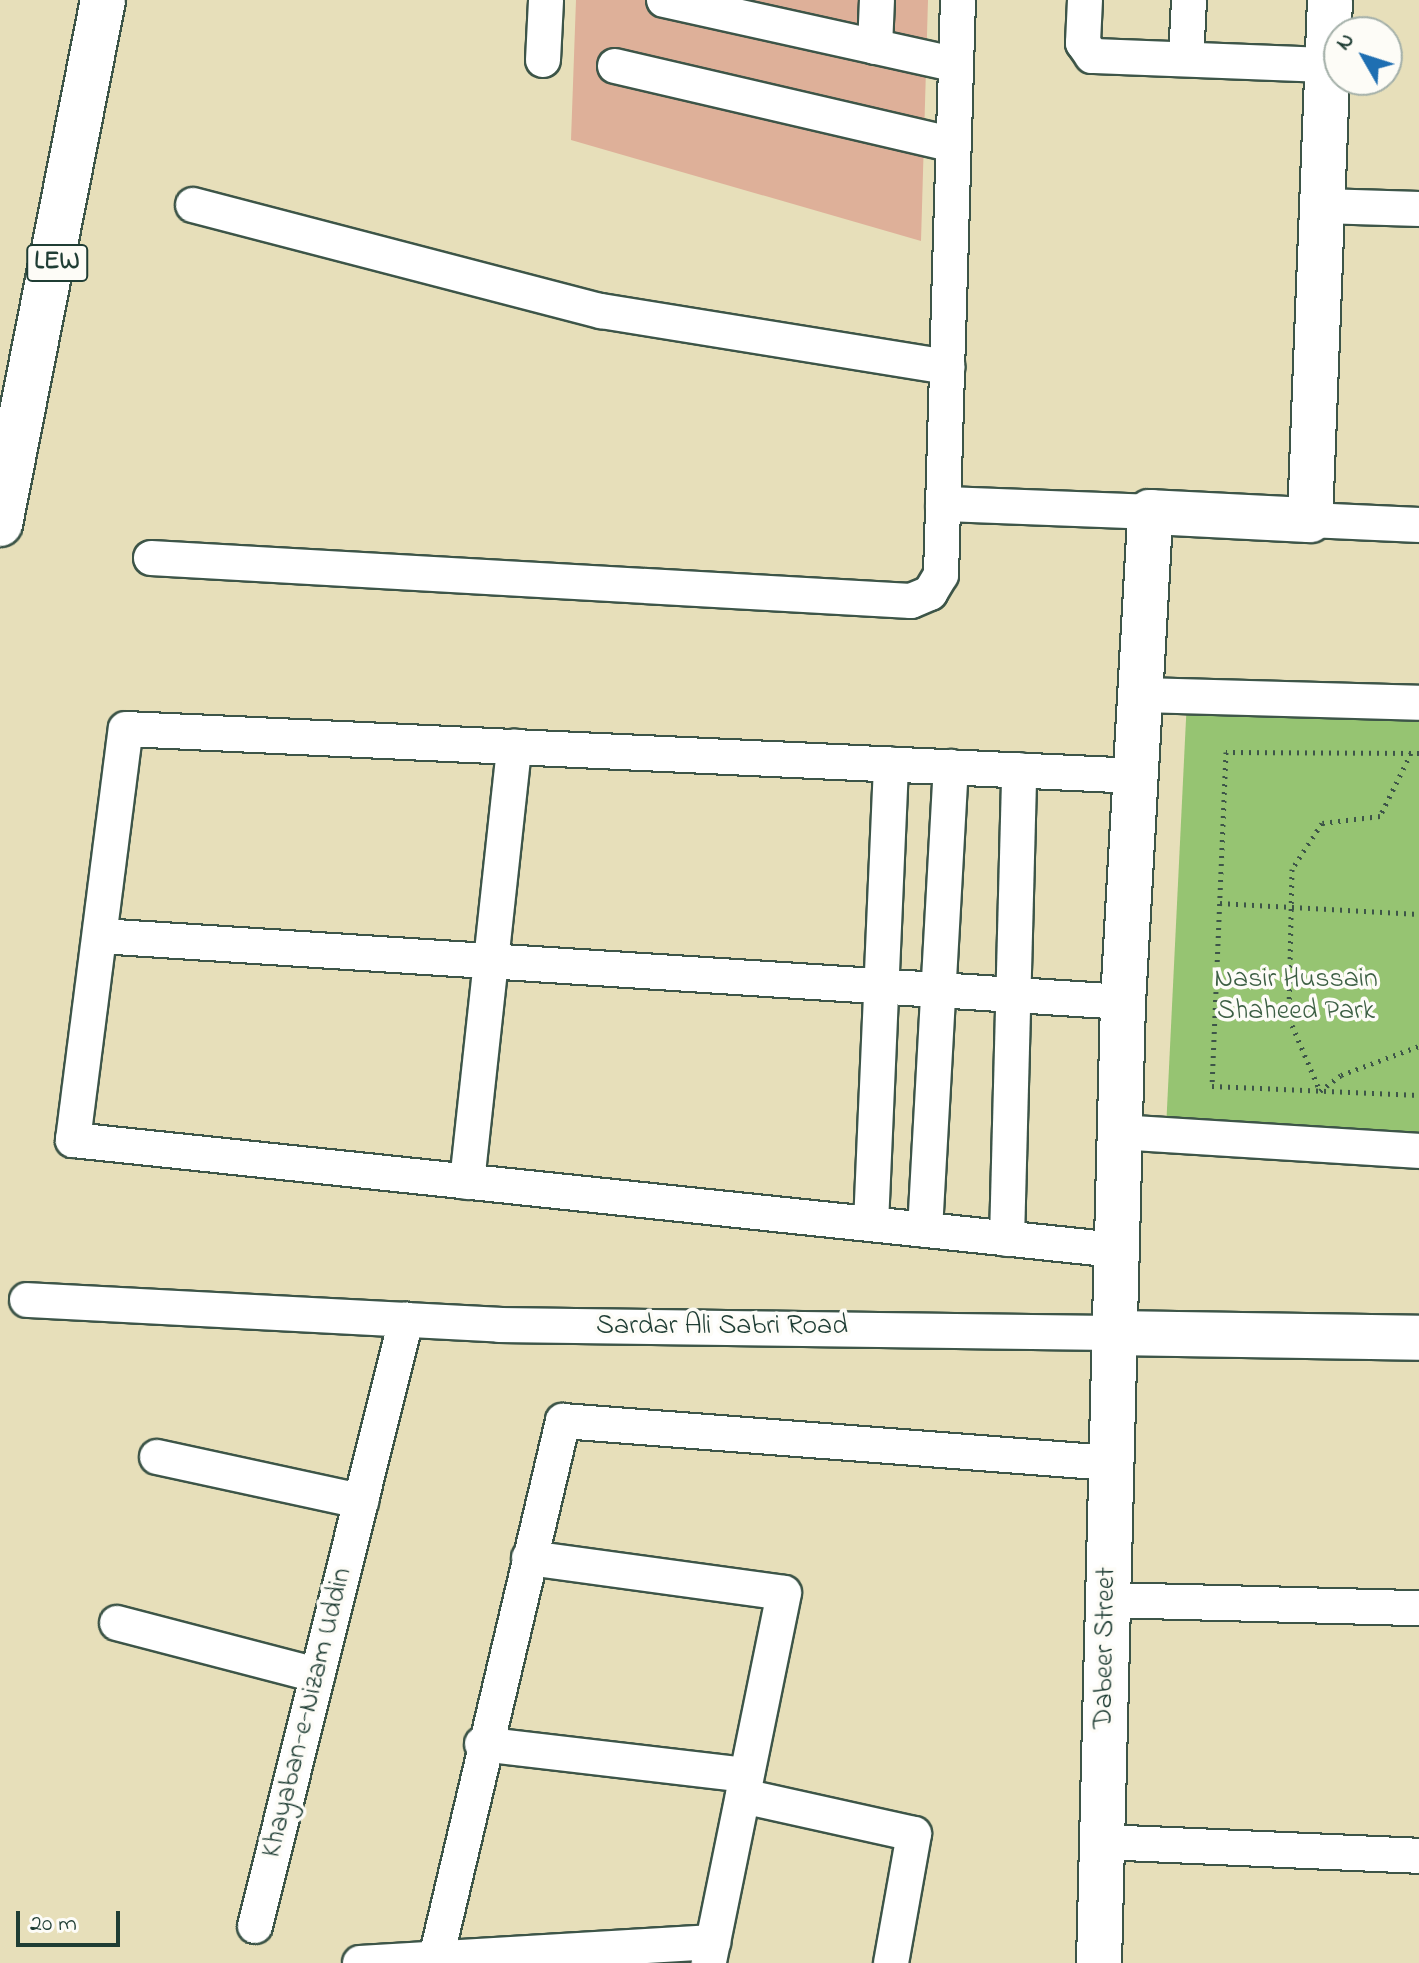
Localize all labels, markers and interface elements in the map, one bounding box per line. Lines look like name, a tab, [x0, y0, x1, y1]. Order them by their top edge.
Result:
north arrow	[1323, 16, 1403, 96]
text: N	[1329, 26, 1363, 58]
road number: LEW	[25, 241, 89, 285]
park label: Nasir Hussain Shaheed Park	[1214, 963, 1378, 1029]
street label: Sardar Ali Sabri Road	[596, 1310, 848, 1344]
street label: Khayaban-e-Nizam Uddin	[256, 1565, 360, 1861]
street label: Dabeer Street	[1088, 1567, 1124, 1729]
scale bar	[20, 1895, 124, 1945]
text: 20 m	[30, 1907, 77, 1942]

